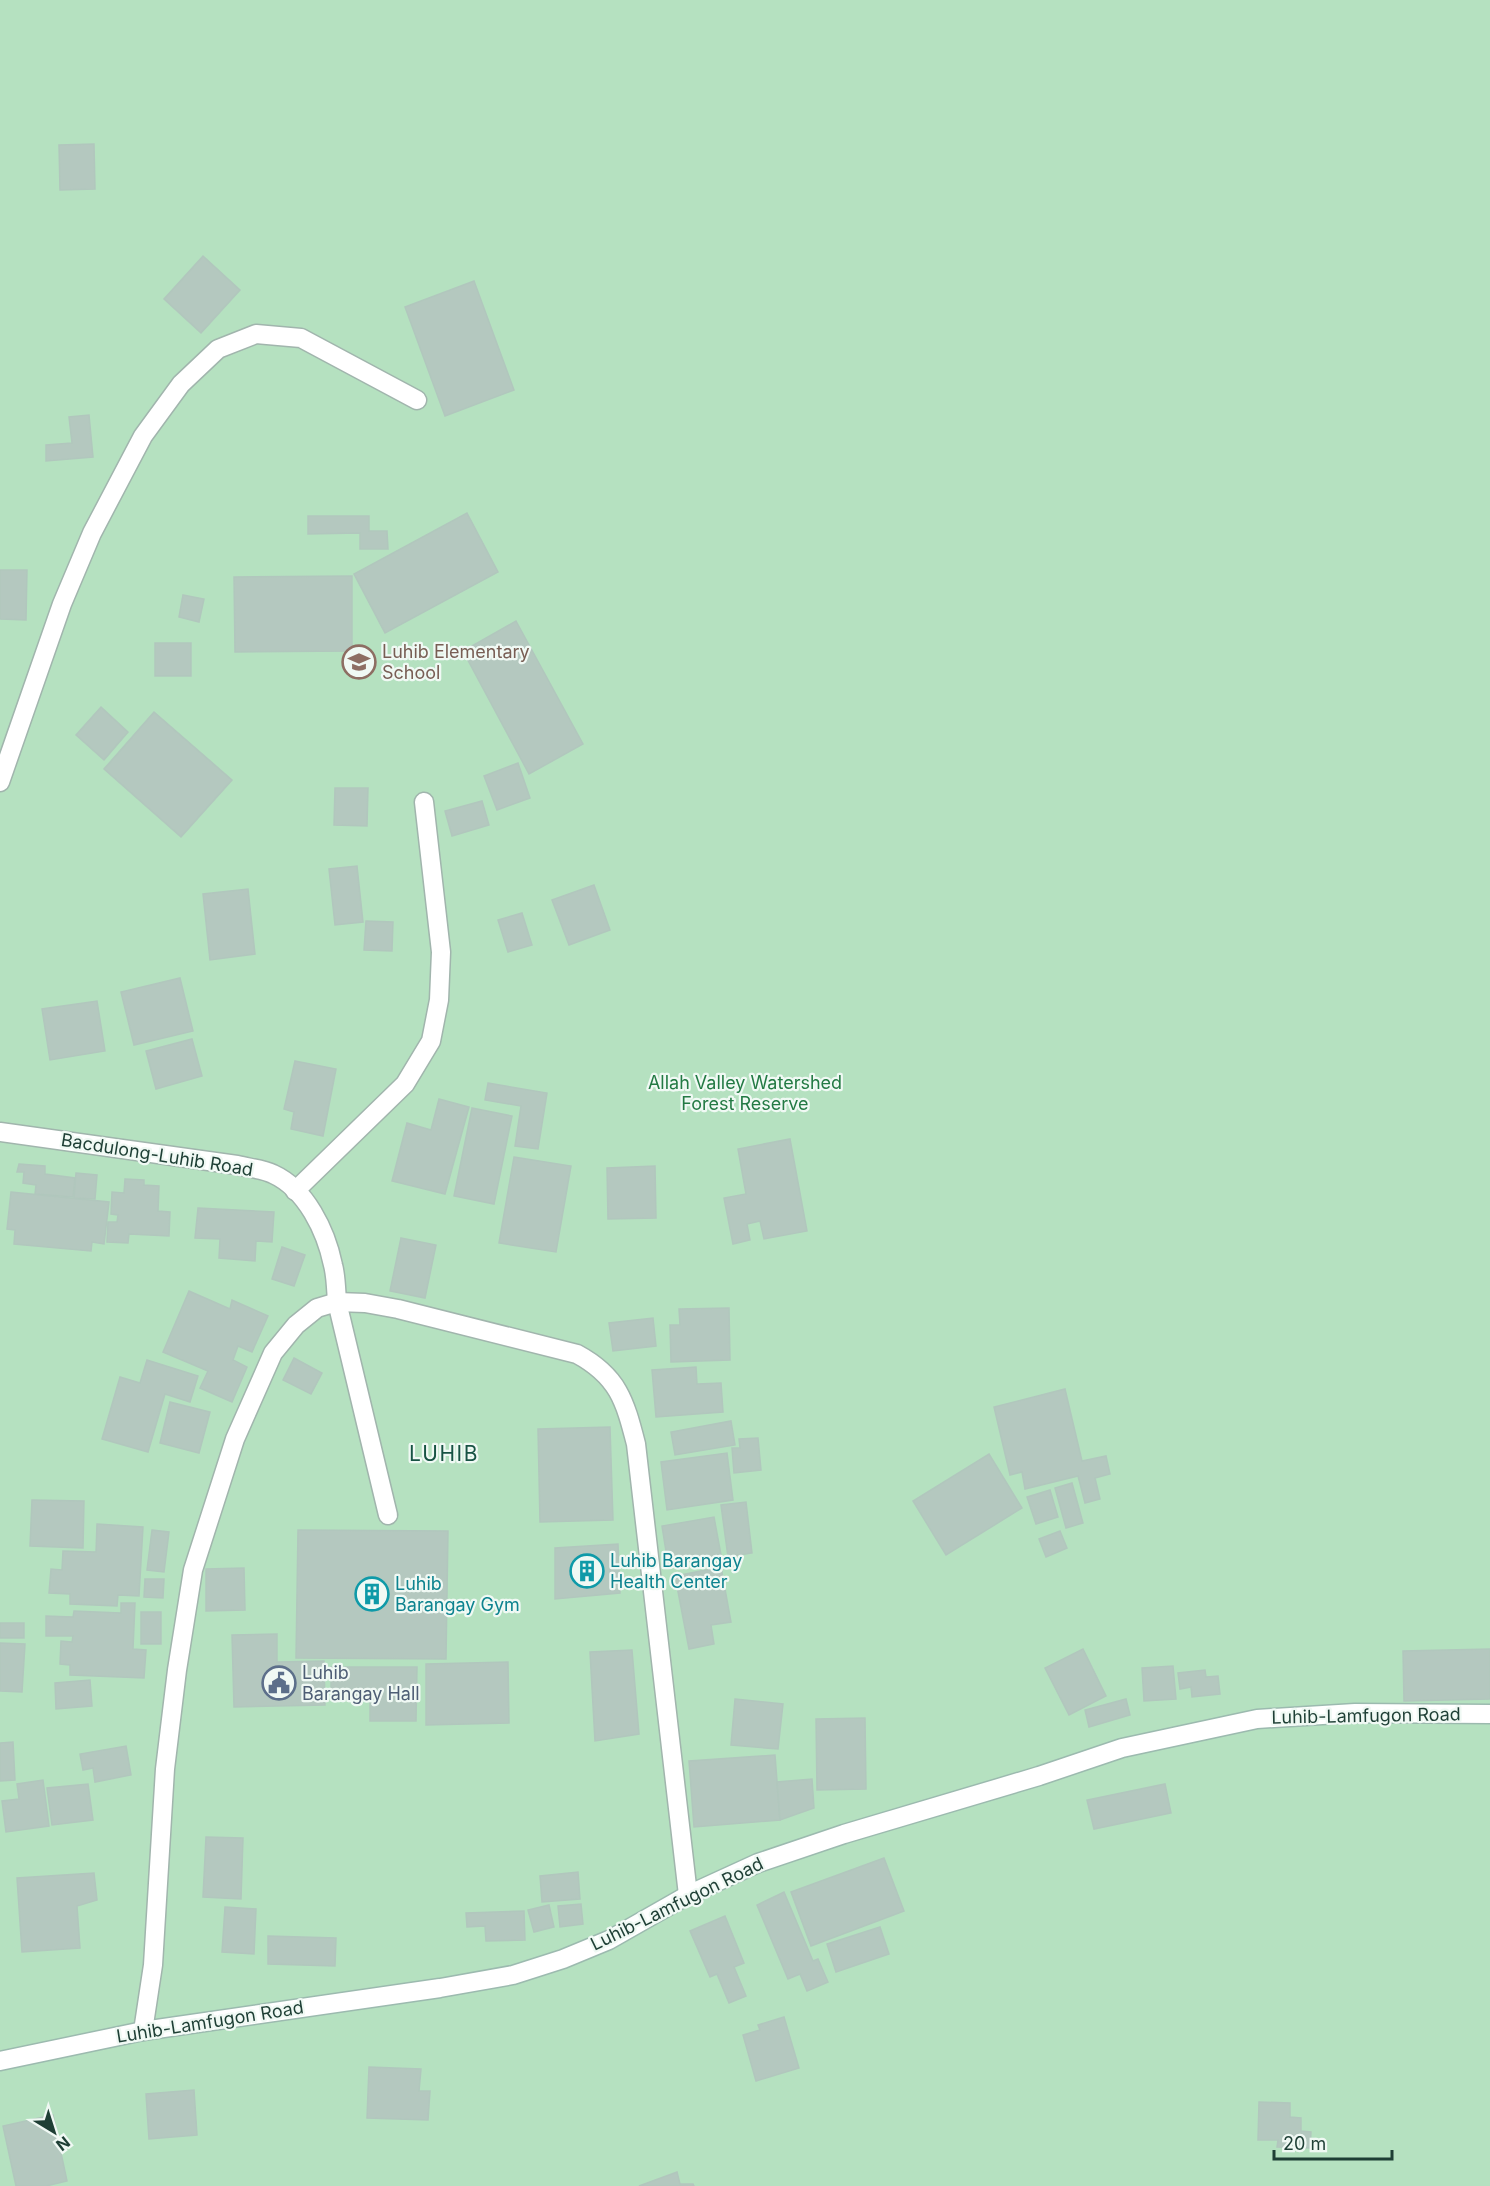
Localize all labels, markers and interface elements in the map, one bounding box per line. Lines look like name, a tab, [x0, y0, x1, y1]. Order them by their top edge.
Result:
place label: Luhib Elementary School	[382, 641, 530, 683]
school or university icon: Luhib Elementary School	[341, 644, 377, 680]
park label: Allah Valley Watershed Forest Reserve	[648, 1072, 842, 1114]
street label: Bacdulong-Luhib Road	[59, 1129, 255, 1180]
district label: LUHIB	[409, 1441, 479, 1466]
place label: Luhib Barangay Health Center	[610, 1550, 742, 1592]
building icon: Luhib Barangay Health Center	[569, 1553, 605, 1589]
place label: Luhib Barangay Gym	[395, 1573, 520, 1615]
building icon: Luhib Barangay Gym	[354, 1576, 390, 1612]
place label: Luhib Barangay Hall	[302, 1662, 420, 1704]
public building icon: Luhib Barangay Hall	[261, 1665, 297, 1701]
street label: Luhib-Lamfugon Road	[1271, 1703, 1461, 1728]
street label: Luhib-Lamfugon Road	[587, 1853, 767, 1955]
street label: Luhib-Lamfugon Road	[115, 1996, 305, 2047]
north arrow	[24, 2102, 84, 2162]
scale bar	[1274, 2123, 1392, 2161]
text: N	[52, 2132, 74, 2155]
text: 20 m	[1283, 2133, 1326, 2154]

